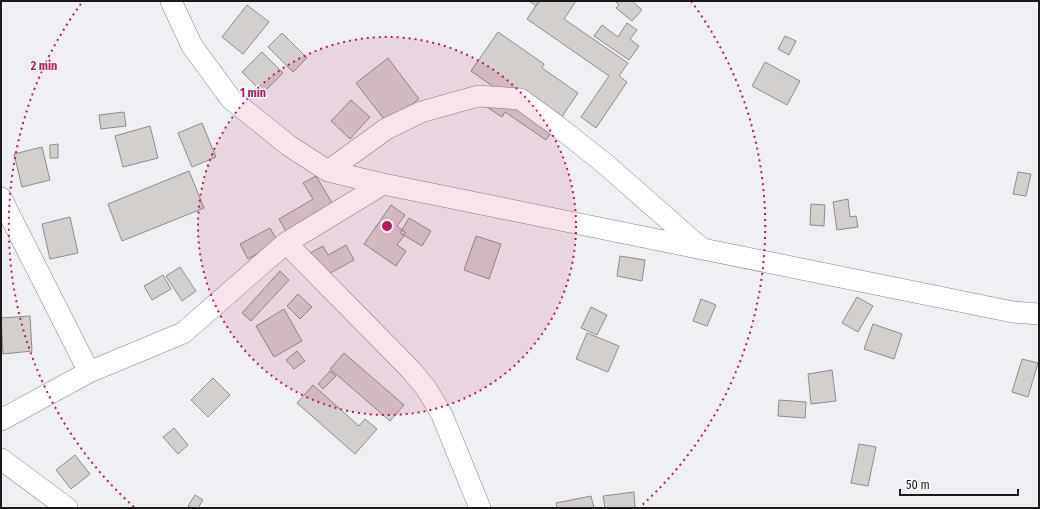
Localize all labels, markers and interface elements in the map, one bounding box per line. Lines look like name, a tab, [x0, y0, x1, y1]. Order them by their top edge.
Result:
text: 2 min	[30, 59, 57, 73]
text: 1 min	[240, 86, 266, 100]
centre of rings	[380, 219, 394, 233]
scale bar	[900, 471, 1018, 497]
text: 50 m	[906, 478, 930, 492]

